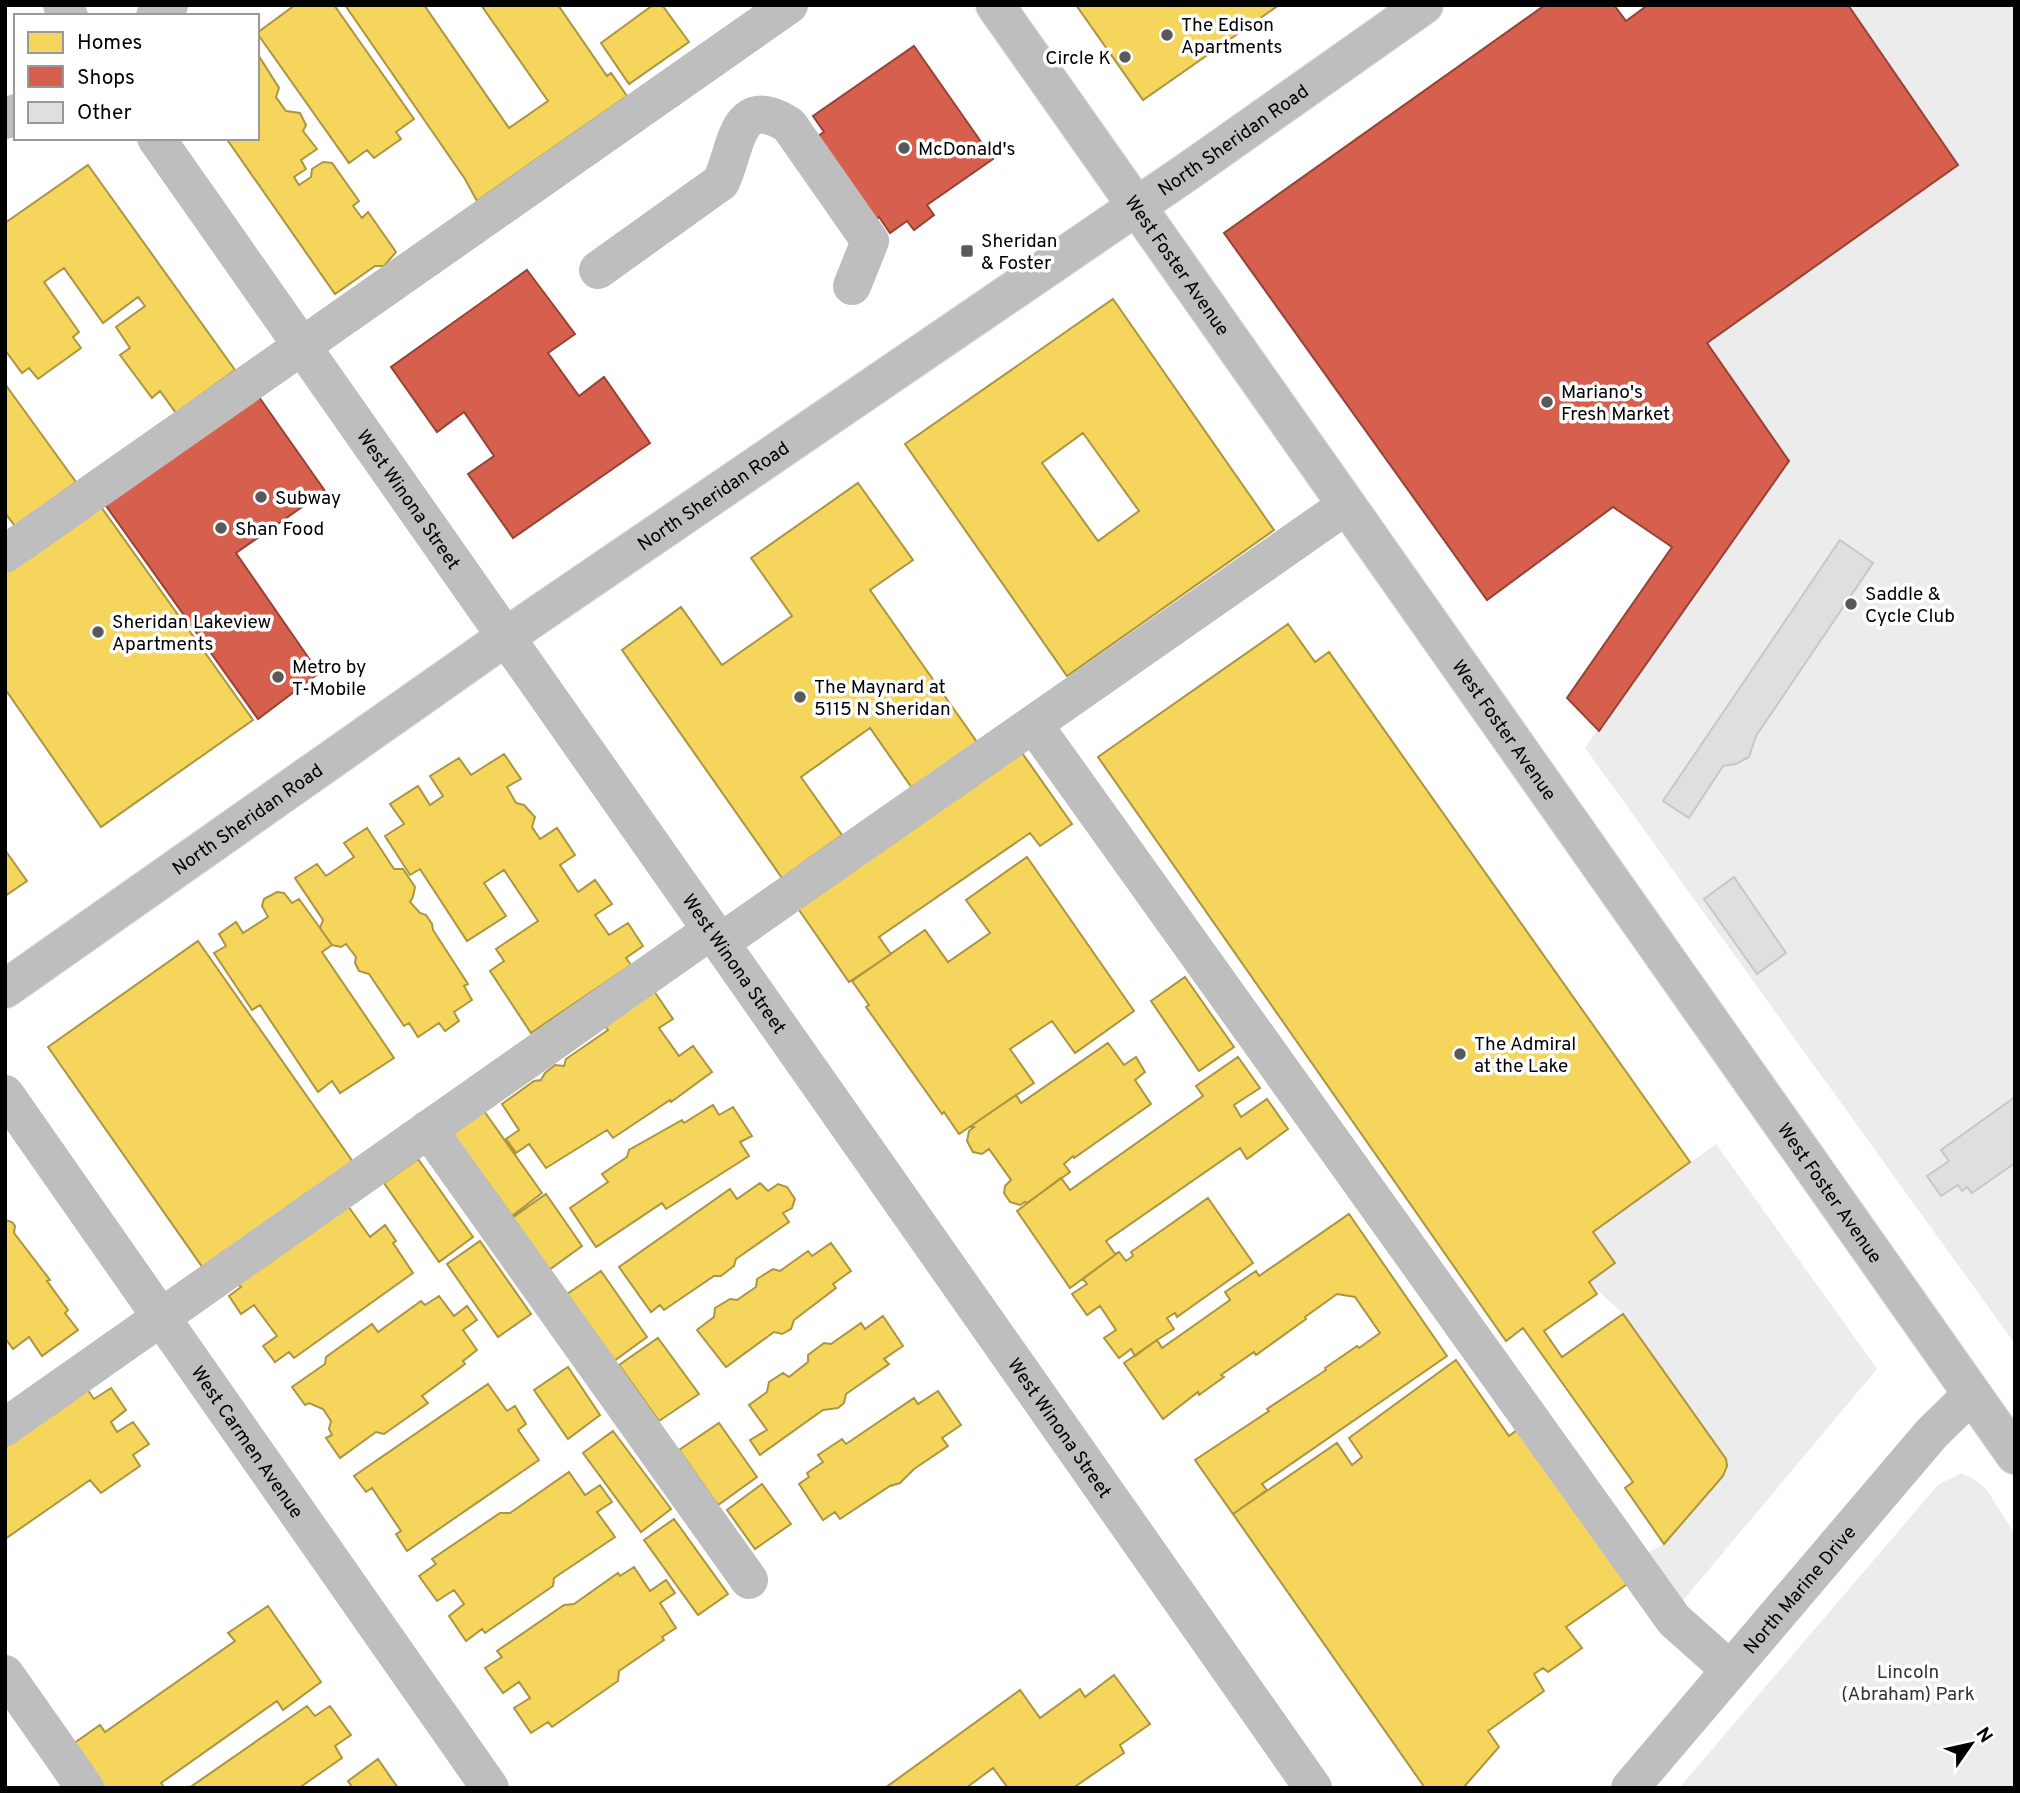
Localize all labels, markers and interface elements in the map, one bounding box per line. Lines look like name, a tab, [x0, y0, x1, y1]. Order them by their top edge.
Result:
legend	[14, 14, 259, 140]
place label: The Edison Apartments	[1181, 14, 1282, 60]
marker: The Edison Apartments	[1159, 27, 1175, 43]
text: Homes	[77, 30, 142, 57]
place label: Circle K	[1045, 47, 1111, 71]
marker: Circle K	[1117, 49, 1133, 65]
text: Shops	[77, 65, 135, 92]
street label: North Sheridan Road	[1154, 80, 1314, 202]
text: Other	[77, 100, 132, 127]
place label: McDonald's	[918, 138, 1016, 162]
marker: McDonald's	[896, 140, 912, 156]
street label: West Foster Avenue	[1119, 191, 1234, 341]
place label: Sheridan & Foster	[981, 230, 1058, 276]
marker: Sheridan & Foster	[959, 243, 975, 259]
place label: Mariano's Fresh Market	[1561, 381, 1670, 427]
marker: Mariano's Fresh Market	[1539, 394, 1555, 410]
street label: West Winona Street	[350, 426, 465, 575]
street label: North Sheridan Road	[633, 437, 795, 557]
place label: Subway	[275, 487, 341, 511]
marker: Subway	[253, 489, 269, 505]
place label: Shan Food	[235, 518, 324, 542]
marker: Shan Food	[213, 520, 229, 536]
place label: Saddle & Cycle Club	[1865, 583, 1955, 629]
marker: Saddle & Cycle Club	[1843, 596, 1859, 612]
place label: Sheridan Lakeview Apartments	[112, 611, 271, 657]
marker: Sheridan Lakeview Apartments	[90, 624, 106, 640]
place label: Metro by T-Mobile	[292, 656, 366, 702]
street label: West Foster Avenue	[1445, 656, 1561, 806]
marker: Metro by T-Mobile	[270, 669, 286, 685]
place label: The Maynard at 5115 N Sheridan	[814, 676, 951, 722]
marker: The Maynard at 5115 N Sheridan	[792, 689, 808, 705]
street label: North Sheridan Road	[168, 759, 328, 882]
street label: West Winona Street	[676, 890, 790, 1039]
place label: The Admiral at the Lake	[1474, 1033, 1576, 1079]
marker: The Admiral at the Lake	[1452, 1046, 1468, 1062]
street label: West Foster Avenue	[1771, 1119, 1886, 1269]
street label: West Winona Street	[1001, 1354, 1116, 1503]
street label: West Carmen Avenue	[185, 1362, 308, 1524]
street label: North Marine Drive	[1739, 1521, 1862, 1660]
park label: Lincoln (Abraham) Park	[1841, 1661, 1975, 1707]
north arrow	[1936, 1709, 2006, 1779]
text: N	[1970, 1723, 1997, 1748]

